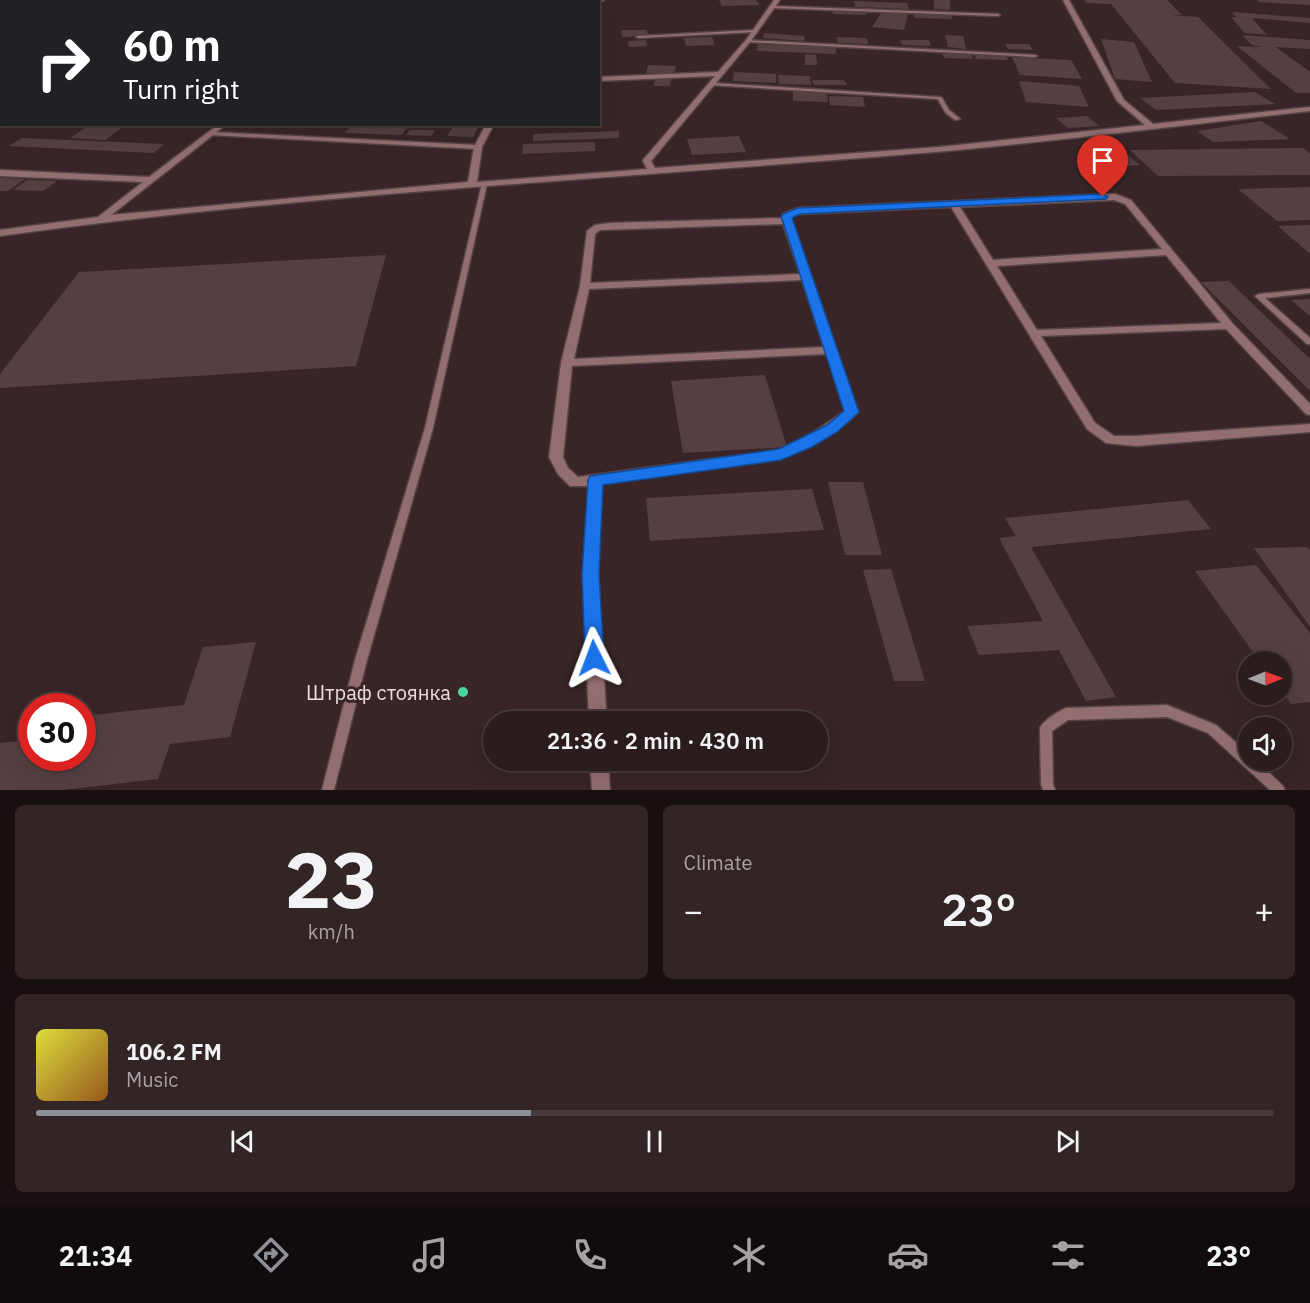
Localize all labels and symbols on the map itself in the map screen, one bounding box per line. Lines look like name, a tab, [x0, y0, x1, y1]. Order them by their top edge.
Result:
pin	[1077, 135, 1128, 197]
position arrow	[562, 626, 626, 690]
north arrow	[1238, 651, 1292, 705]
place label: Штраф стоянка	[306, 679, 451, 706]
marker: Штраф стоянка	[456, 685, 470, 699]
speed limit sign: 30	[18, 693, 96, 771]

